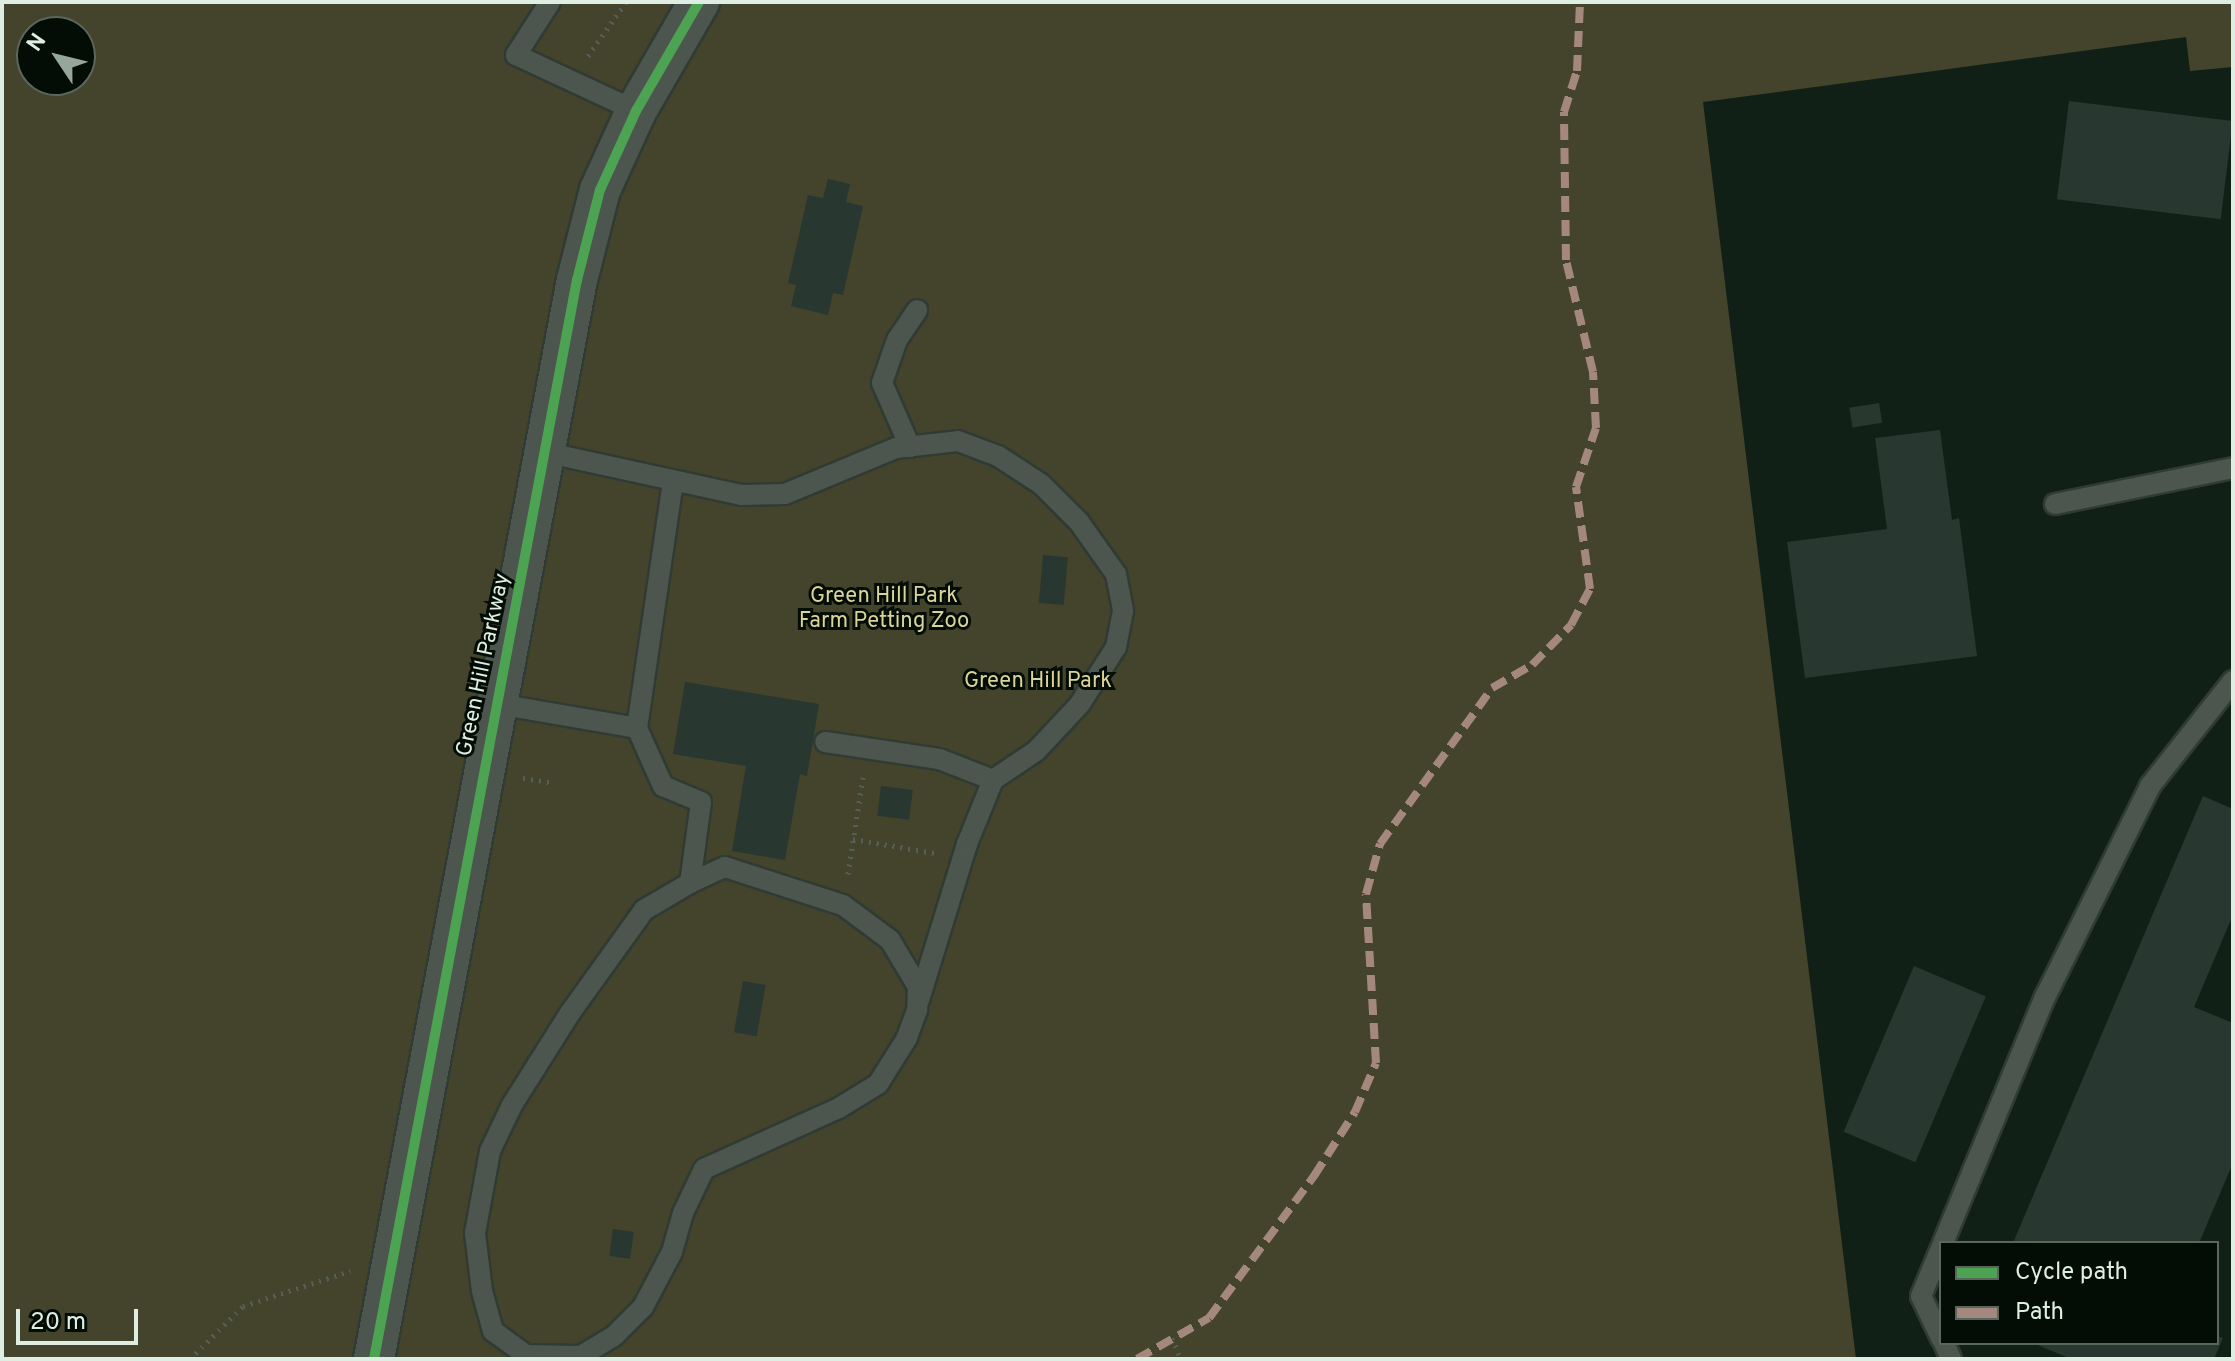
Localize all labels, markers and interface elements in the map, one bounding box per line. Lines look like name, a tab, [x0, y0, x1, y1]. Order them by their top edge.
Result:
north arrow	[16, 16, 96, 96]
text: N	[22, 29, 53, 57]
street label: Green Hill Parkway	[452, 571, 516, 759]
park label: Green Hill Park Farm Petting Zoo	[799, 583, 969, 634]
park label: Green Hill Park	[964, 669, 1112, 695]
legend	[1939, 1241, 2219, 1345]
text: Cycle path	[2015, 1258, 2128, 1288]
scale bar	[20, 1293, 142, 1343]
text: Path	[2015, 1298, 2064, 1328]
text: 20 m	[30, 1308, 86, 1338]

